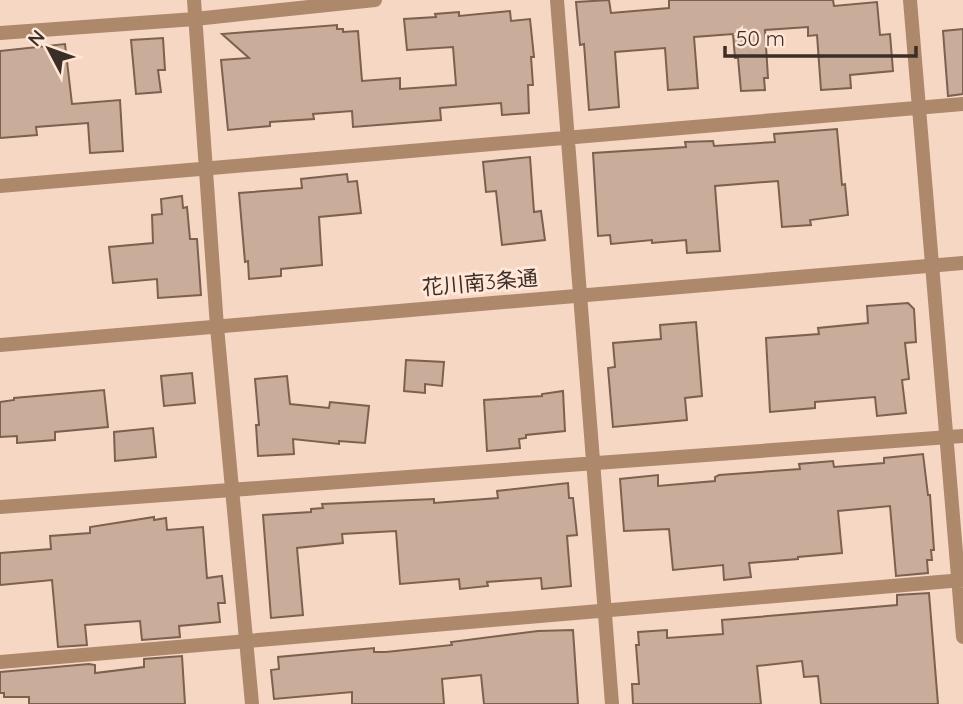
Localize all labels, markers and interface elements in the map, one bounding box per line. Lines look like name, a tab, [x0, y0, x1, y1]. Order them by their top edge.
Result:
north arrow	[14, 14, 84, 84]
scale bar	[725, 14, 916, 58]
text: N	[23, 25, 50, 51]
text: 50 m	[736, 25, 785, 51]
street label: 花川南3条通	[421, 264, 539, 300]

